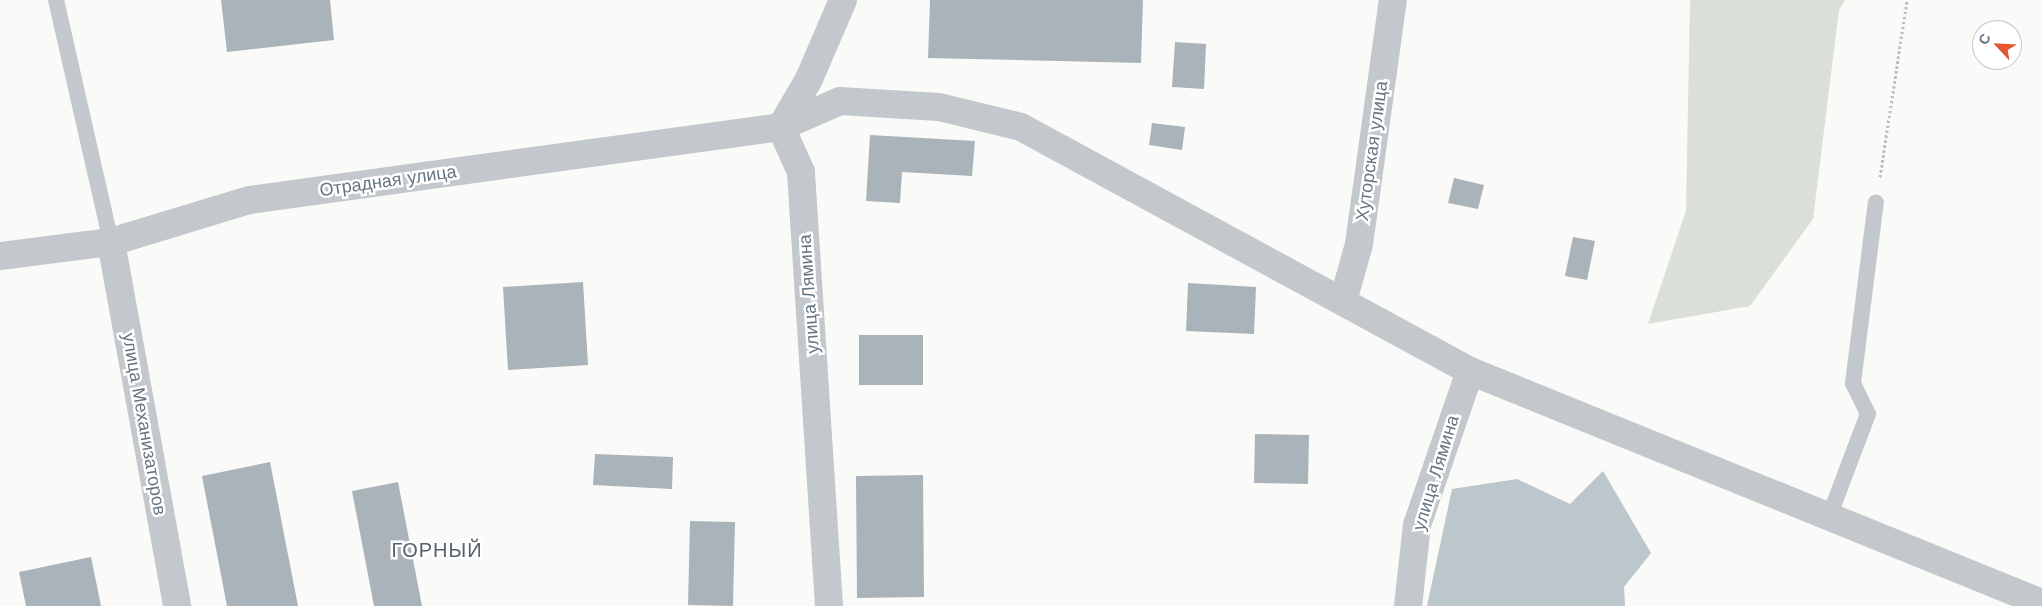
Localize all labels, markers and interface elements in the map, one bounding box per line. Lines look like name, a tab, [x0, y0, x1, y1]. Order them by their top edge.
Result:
north arrow	[1972, 20, 2022, 70]
text: С	[1975, 31, 1994, 47]
street label: Хуторская улица	[1351, 80, 1393, 222]
street label: Отрадная улица	[318, 161, 458, 201]
street label: улица Лямина	[794, 234, 824, 354]
street label: улица Механизаторов	[117, 331, 171, 517]
street label: улица Лямина	[1408, 413, 1464, 533]
district label: ГОРНЫЙ	[391, 538, 483, 562]

